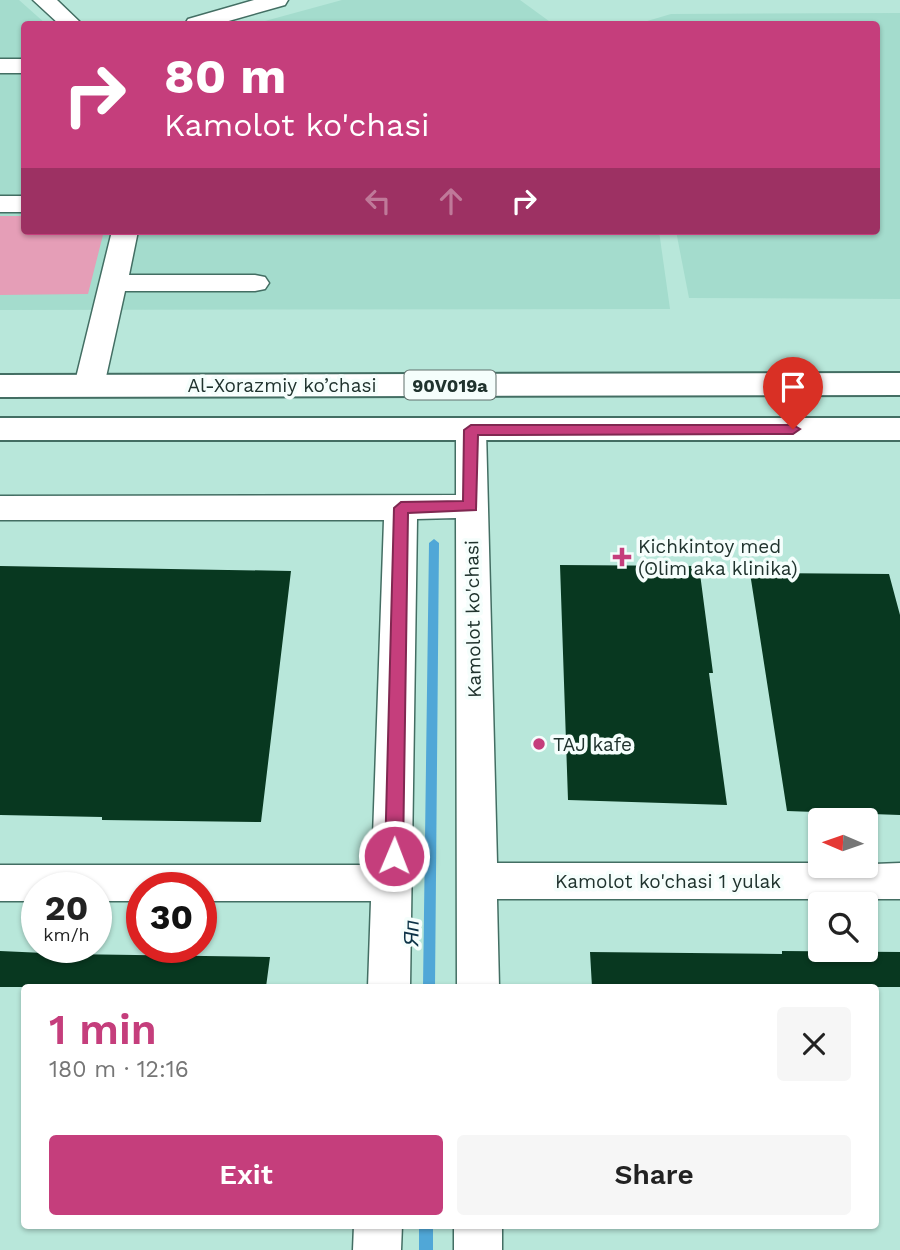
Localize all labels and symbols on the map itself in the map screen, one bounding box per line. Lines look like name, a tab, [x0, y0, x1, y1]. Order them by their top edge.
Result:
pin	[763, 357, 823, 429]
road number: 90V019a	[405, 370, 496, 400]
street label: Al-Xorazmiy ko’chasi	[188, 374, 376, 397]
place label: Kichkintoy med (Olim aka klinika)	[638, 535, 798, 580]
street label: Kamolot ko'chasi	[460, 540, 486, 698]
marker: Kichkintoy med (Olim aka klinika)	[612, 547, 632, 567]
place label: TAJ kafe	[553, 733, 632, 756]
marker: TAJ kafe	[531, 736, 547, 752]
north arrow	[808, 808, 878, 878]
position arrow	[357, 819, 431, 893]
street label: Kamolot ko'chasi 1 yulak	[555, 870, 781, 893]
speed limit sign: 30	[126, 872, 217, 963]
water label: Яп	[398, 919, 424, 947]

